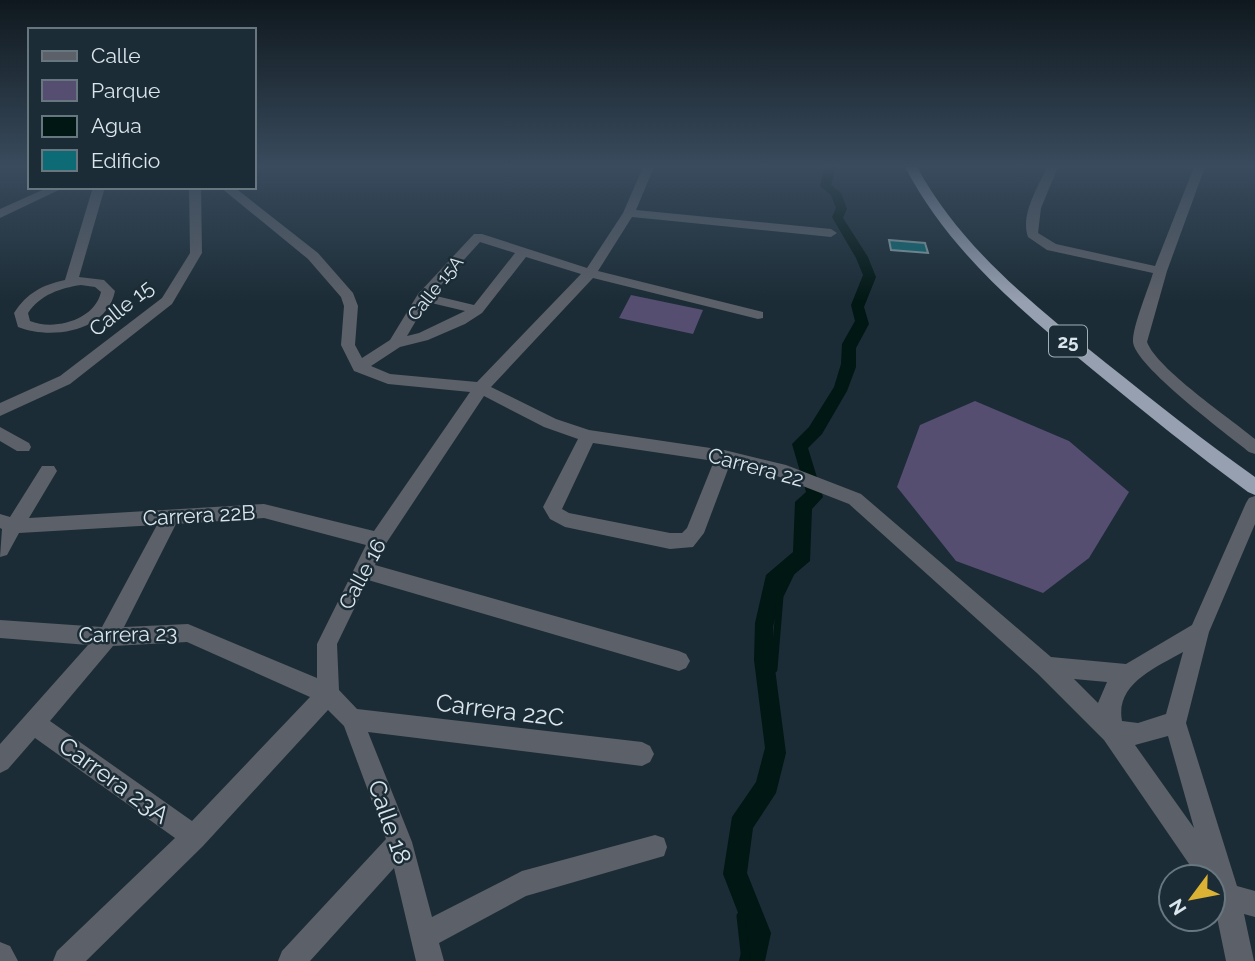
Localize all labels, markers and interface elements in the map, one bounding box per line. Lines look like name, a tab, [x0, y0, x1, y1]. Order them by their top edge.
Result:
legend	[28, 28, 256, 189]
text: Calle	[91, 43, 141, 68]
text: Parque	[91, 78, 160, 103]
text: Agua	[91, 113, 142, 138]
text: Edificio	[91, 148, 160, 173]
street label: Calle 15A	[403, 252, 467, 324]
street label: Calle 15	[84, 275, 158, 341]
road number: 25	[1049, 326, 1087, 356]
street label: Carrera 22	[705, 442, 807, 492]
street label: Carrera 22B	[142, 500, 256, 530]
street label: Calle 16	[333, 534, 391, 614]
street label: Carrera 23	[78, 621, 178, 647]
street label: Carrera 22C	[434, 688, 566, 732]
street label: Carrera 23A	[53, 730, 175, 830]
street label: Calle 18	[362, 776, 418, 868]
north arrow	[1157, 863, 1227, 933]
text: N	[1164, 895, 1191, 919]

